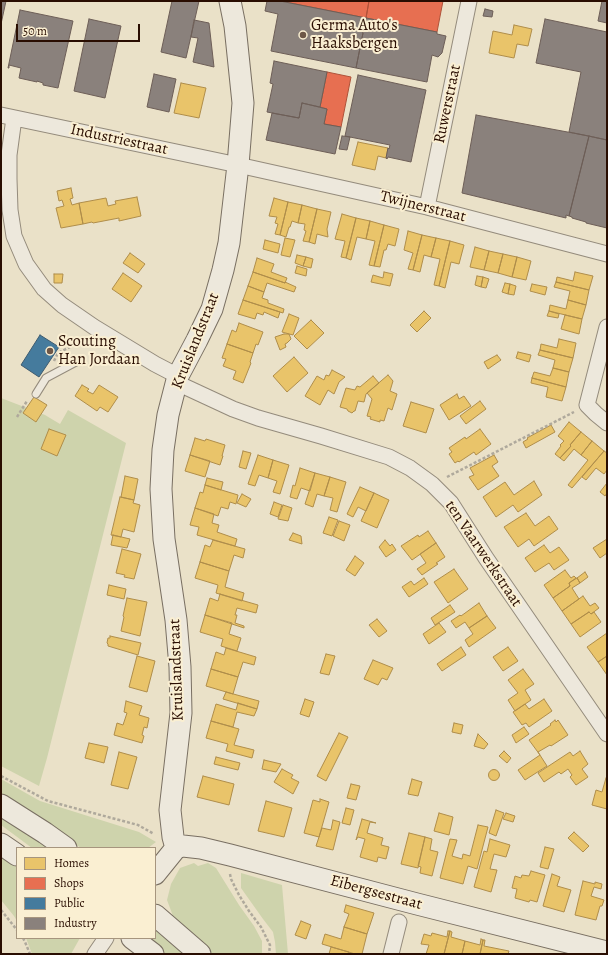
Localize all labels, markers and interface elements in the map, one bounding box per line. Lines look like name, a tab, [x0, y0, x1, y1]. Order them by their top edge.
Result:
scale bar	[18, 16, 142, 42]
place label: Germa Auto's Haaksbergen	[311, 16, 398, 54]
text: 50 m	[23, 23, 47, 39]
marker: Germa Auto's Haaksbergen	[298, 30, 308, 40]
street label: Ruwerstraat	[430, 63, 466, 145]
street label: Industriestraat	[69, 120, 169, 160]
street label: Twijnerstraat	[378, 187, 468, 227]
street label: Kruislandstraat	[168, 290, 224, 392]
place label: Scouting Han Jordaan	[58, 332, 140, 370]
marker: Scouting Han Jordaan	[45, 346, 55, 356]
street label: ten Vaarwerkstraat	[440, 497, 526, 611]
street label: Kruislandstraat	[166, 619, 188, 721]
legend	[16, 847, 156, 939]
text: Homes	[54, 855, 89, 871]
street label: Eibergsestraat	[328, 872, 424, 914]
text: Shops	[54, 875, 84, 891]
text: Public	[54, 895, 85, 911]
text: Industry	[54, 915, 97, 931]

